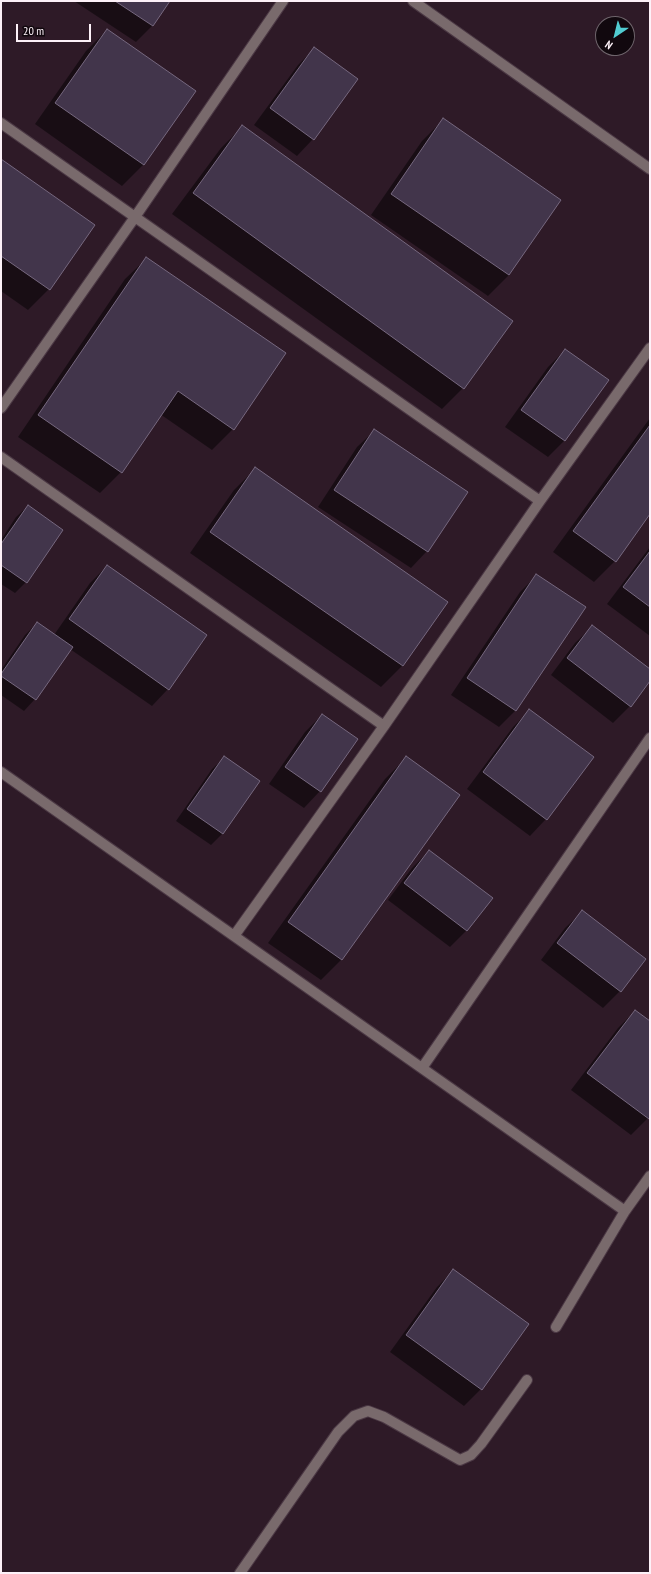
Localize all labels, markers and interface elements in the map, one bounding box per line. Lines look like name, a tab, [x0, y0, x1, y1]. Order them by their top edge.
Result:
scale bar	[18, 16, 93, 42]
north arrow	[595, 16, 635, 56]
text: 20 m	[23, 23, 44, 38]
text: N	[602, 38, 615, 52]

